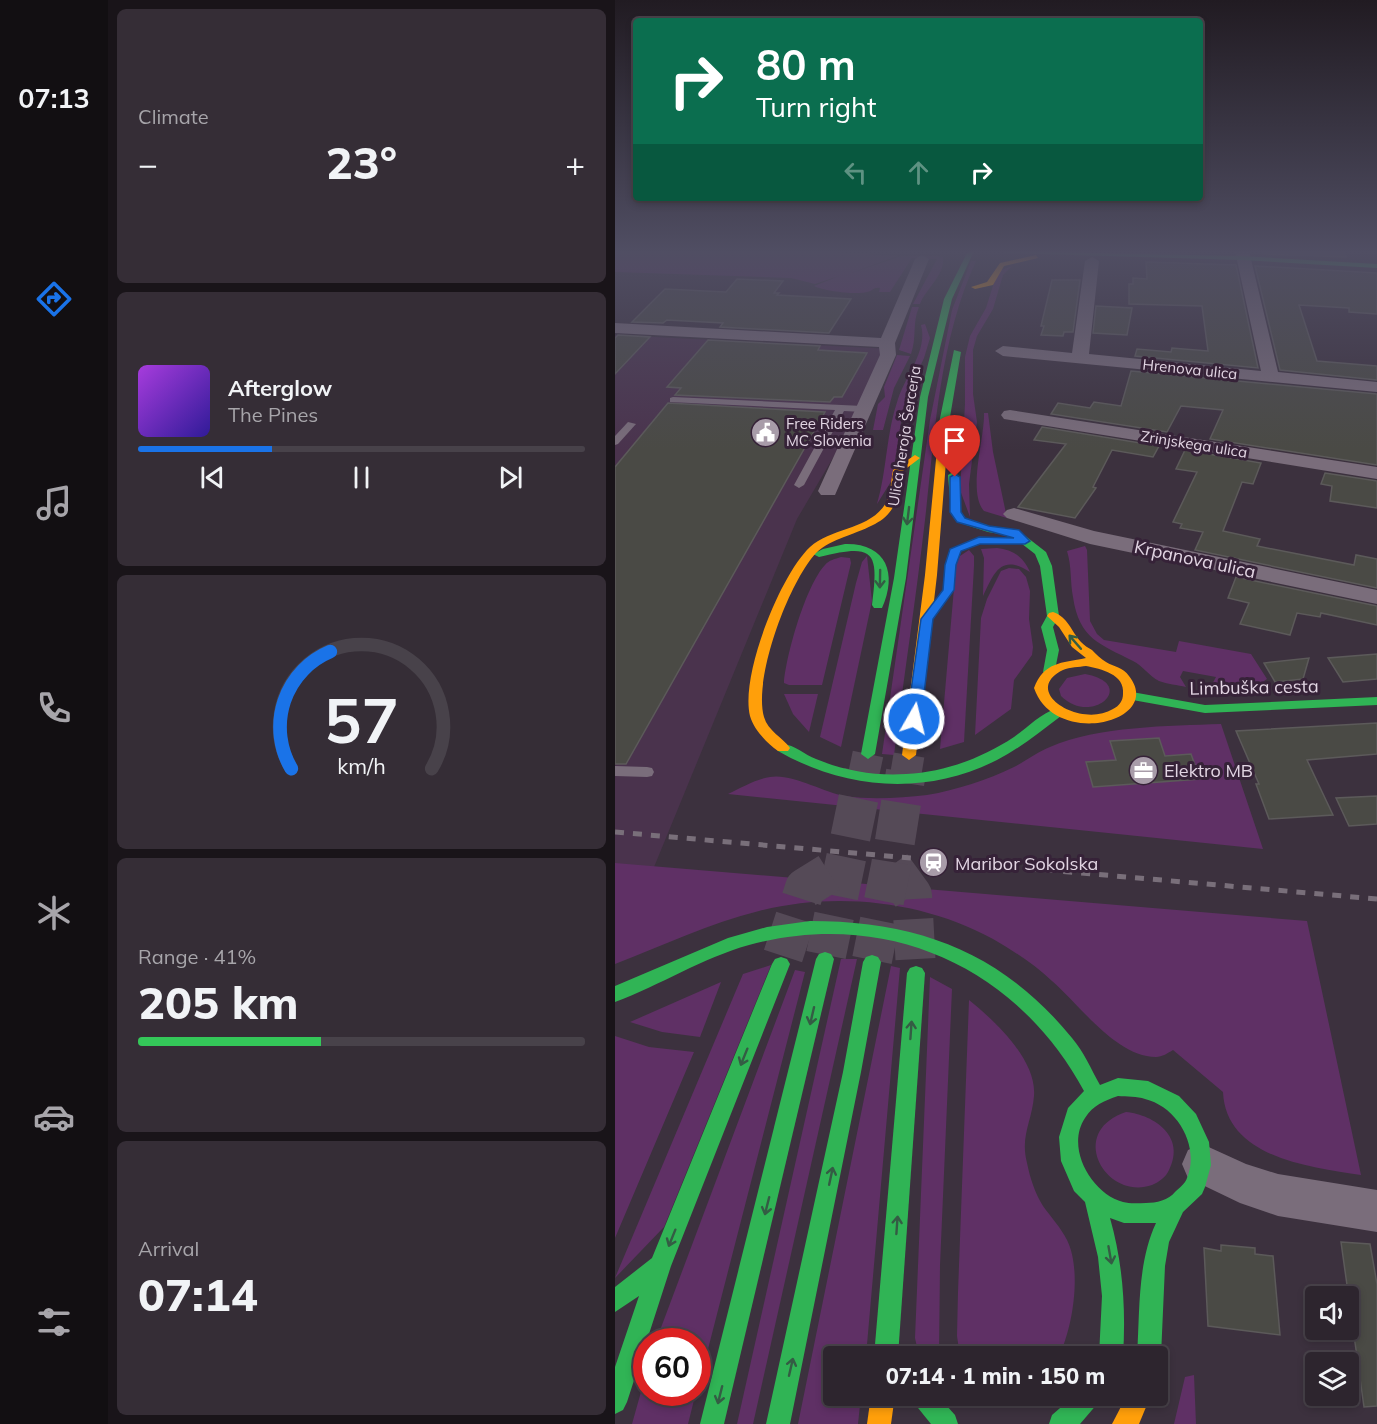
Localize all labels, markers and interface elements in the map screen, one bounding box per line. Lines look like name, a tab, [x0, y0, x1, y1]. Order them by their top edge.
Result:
text: 80 m	[756, 38, 856, 91]
icon: right	[657, 42, 735, 120]
text: 07:13	[18, 81, 90, 115]
text: Turn right	[756, 90, 876, 124]
text: Climate	[138, 104, 209, 129]
text: 23°	[326, 134, 397, 190]
text: −	[138, 143, 158, 184]
text: +	[565, 143, 585, 184]
icon: left	[839, 156, 872, 189]
icon: ahead	[902, 156, 935, 189]
icon: right	[965, 156, 998, 189]
icon: directions	[33, 278, 75, 320]
street label: Hrenova ulica	[1142, 355, 1238, 383]
street label: Ulica heroja Šercerja	[884, 364, 924, 508]
text: Afterglow	[228, 374, 332, 402]
text: The Pines	[228, 402, 318, 427]
place label: Free Riders MC Slovenia	[786, 414, 872, 450]
pin	[929, 415, 980, 477]
public building icon: Free Riders MC Slovenia	[749, 416, 781, 448]
icon: arrive	[938, 424, 971, 457]
street label: Zrinjskega ulica	[1139, 426, 1249, 462]
icon: previous	[196, 461, 229, 494]
icon: pause	[345, 461, 378, 494]
icon: next	[494, 461, 527, 494]
icon: music	[33, 482, 75, 524]
one-way arrow	[903, 506, 914, 526]
street label: Krpanova ulica	[1132, 535, 1258, 583]
one-way arrow	[875, 568, 886, 588]
one-way arrow	[1068, 634, 1082, 649]
street label: Limbuška cesta	[1189, 674, 1319, 700]
text: 57	[324, 680, 399, 759]
icon: phone	[33, 687, 75, 729]
position arrow	[882, 687, 946, 751]
text: km/h	[337, 752, 386, 779]
office icon: Elektro MB	[1127, 754, 1159, 786]
place label: Elektro MB	[1164, 759, 1253, 782]
station icon: Maribor Sokolska	[918, 847, 950, 879]
place label: Maribor Sokolska	[955, 852, 1098, 875]
icon: climate	[33, 892, 75, 934]
text: Range · 41%	[138, 944, 256, 969]
text: 205 km	[138, 974, 299, 1030]
one-way arrow	[805, 1006, 817, 1025]
one-way arrow	[906, 1021, 917, 1041]
one-way arrow	[738, 1047, 749, 1066]
icon: car	[33, 1096, 75, 1138]
one-way arrow	[826, 1167, 837, 1186]
one-way arrow	[760, 1196, 772, 1215]
one-way arrow	[892, 1215, 903, 1235]
one-way arrow	[666, 1229, 677, 1247]
text: Arrival	[138, 1236, 199, 1261]
one-way arrow	[1104, 1245, 1115, 1265]
text: 07:14	[138, 1266, 258, 1322]
map controls	[1305, 1286, 1359, 1406]
button: sound	[1305, 1286, 1359, 1340]
icon: filters	[33, 1301, 75, 1343]
speed limit sign: 60	[633, 1328, 711, 1406]
button: layers	[1305, 1352, 1359, 1406]
one-way arrow	[786, 1358, 797, 1377]
text: 07:14 · 1 min · 150 m	[886, 1362, 1105, 1390]
one-way arrow	[713, 1385, 725, 1404]

